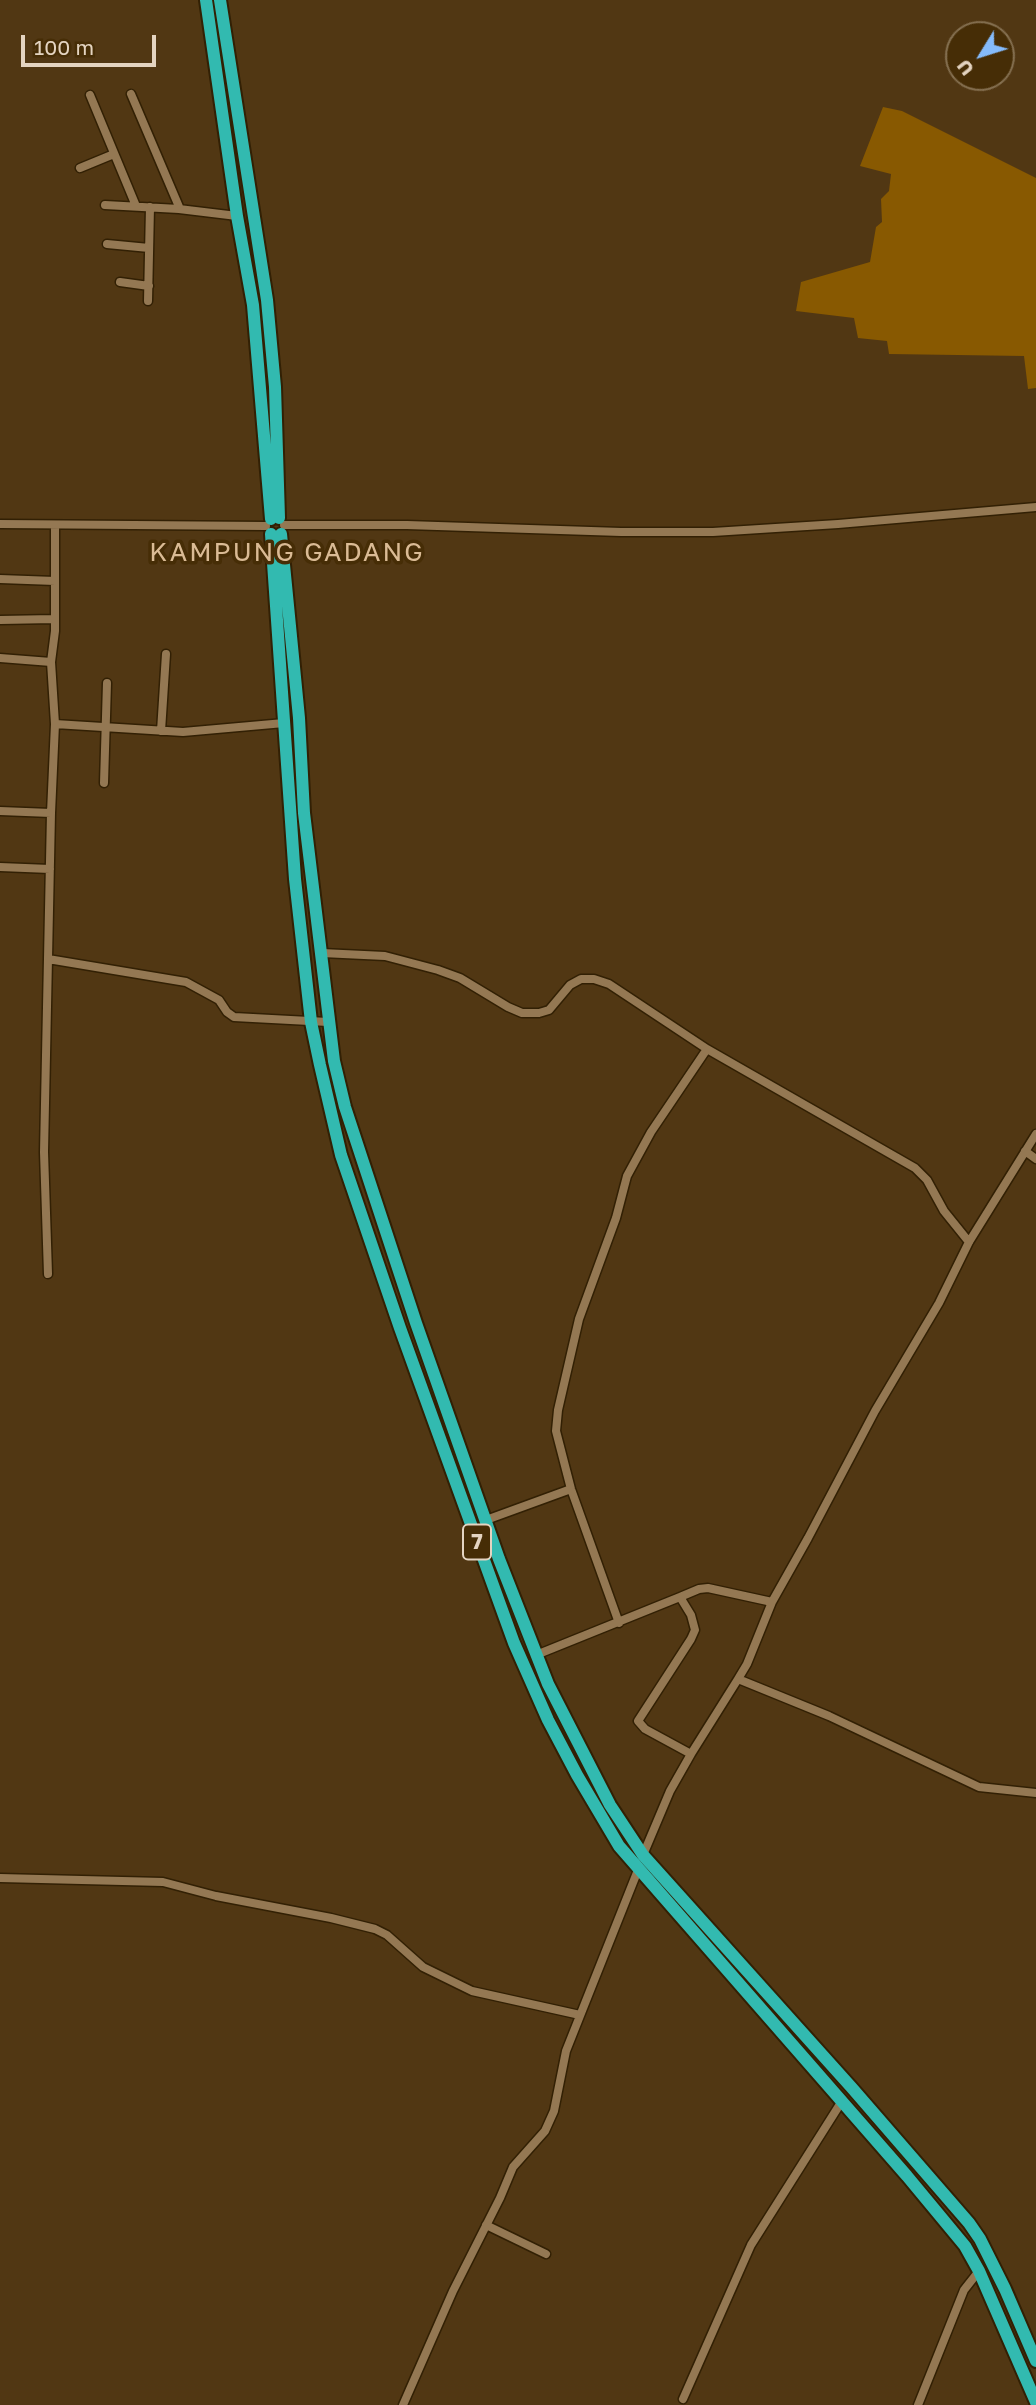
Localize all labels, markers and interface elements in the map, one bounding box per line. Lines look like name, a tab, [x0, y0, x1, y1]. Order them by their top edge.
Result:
scale bar	[24, 21, 159, 65]
north arrow	[945, 21, 1015, 91]
text: 100 m	[34, 34, 94, 60]
text: U	[951, 55, 978, 81]
district label: KAMPUNG GADANG	[151, 537, 423, 569]
road number: 7	[463, 1524, 491, 1560]

